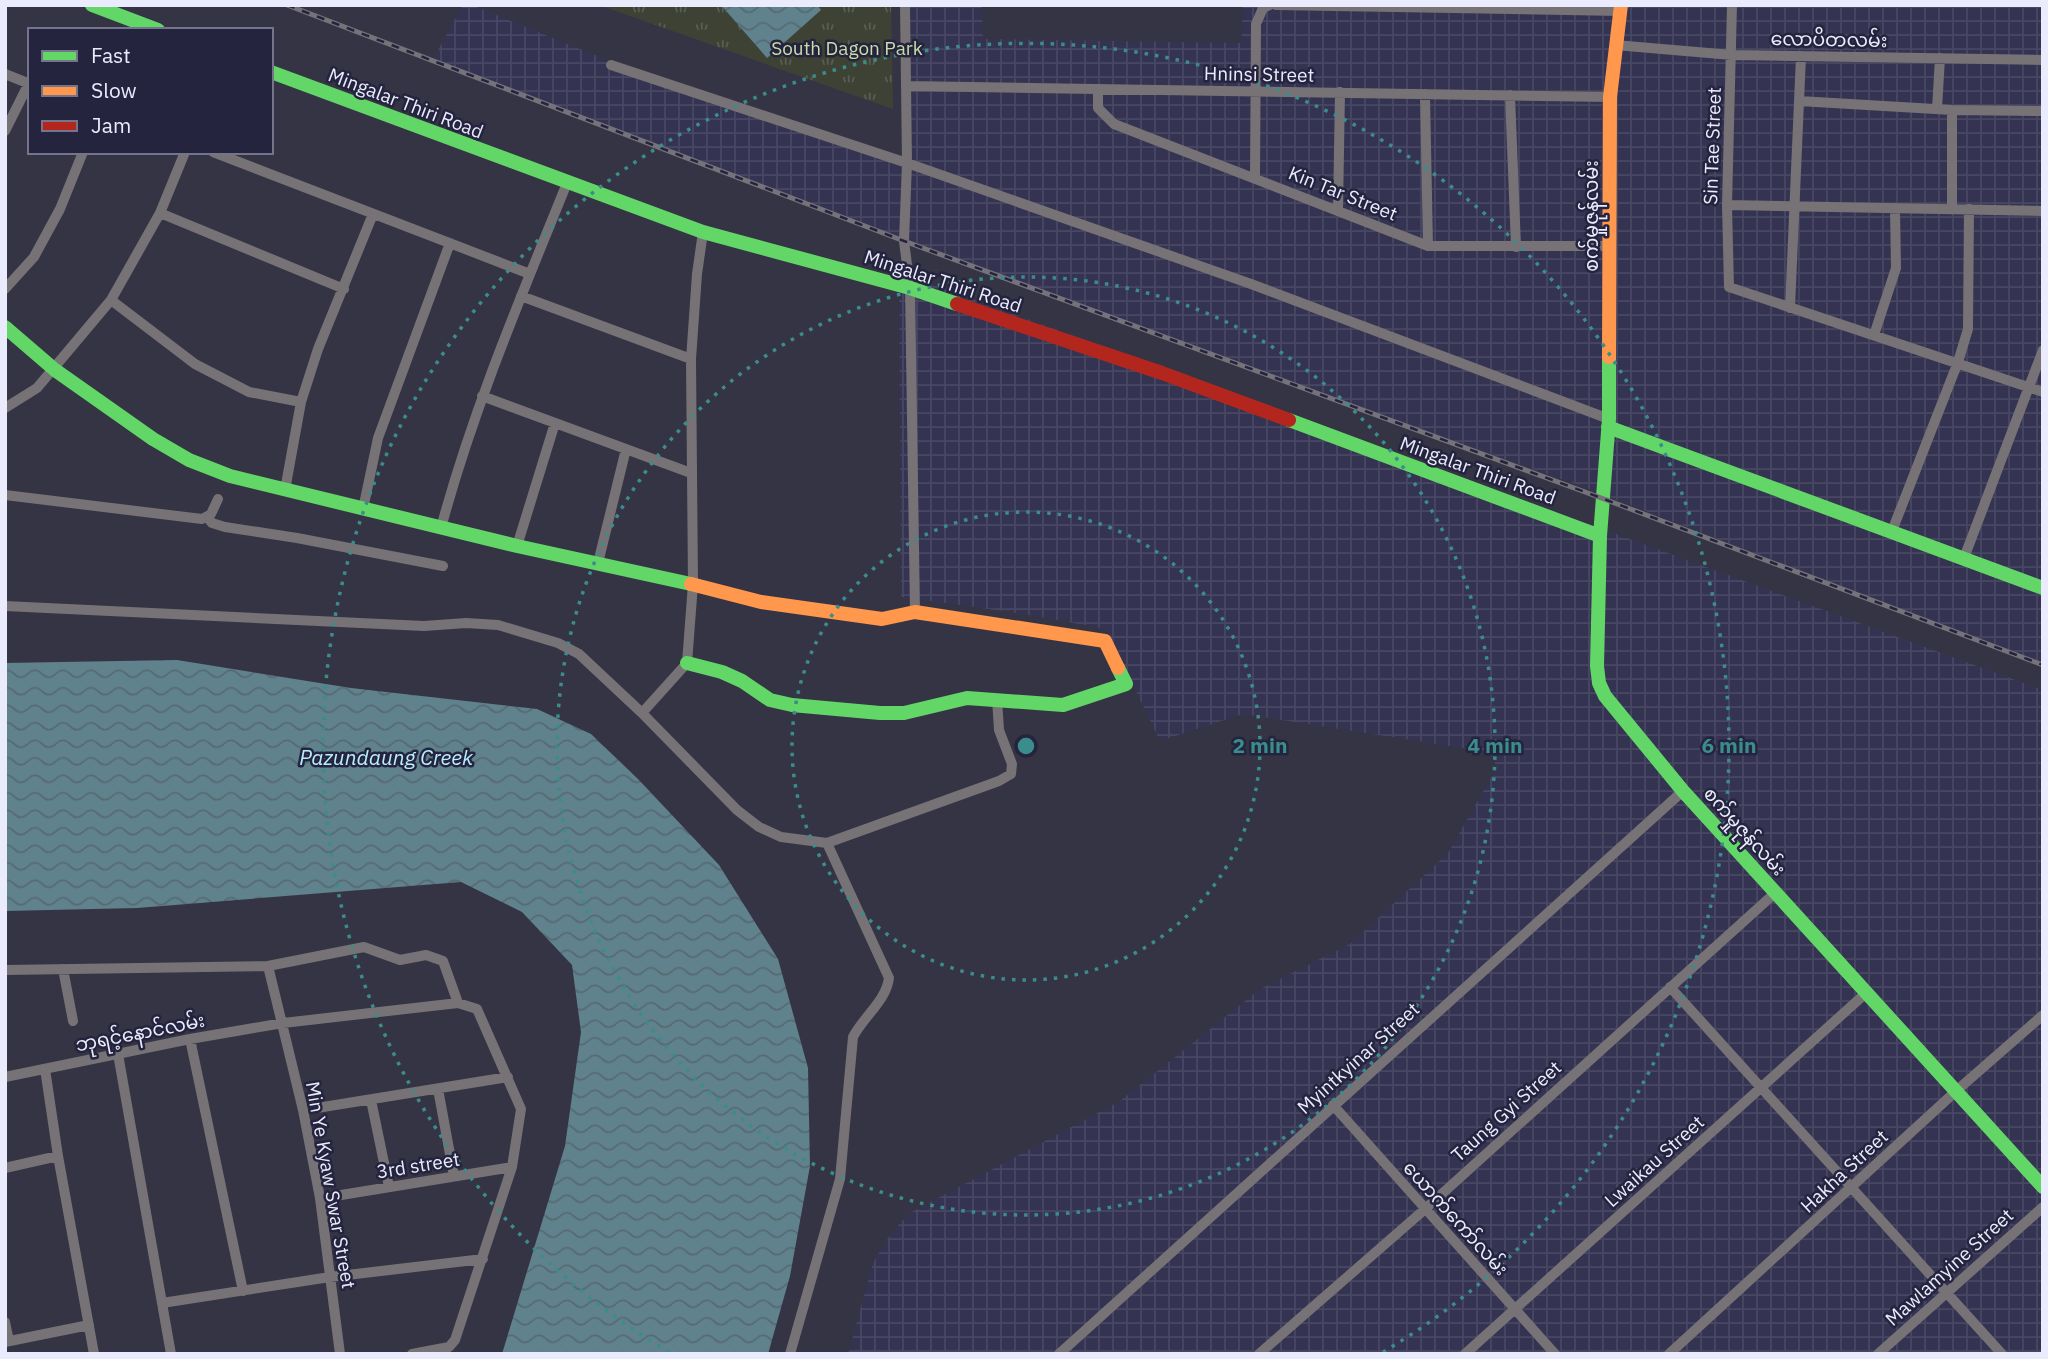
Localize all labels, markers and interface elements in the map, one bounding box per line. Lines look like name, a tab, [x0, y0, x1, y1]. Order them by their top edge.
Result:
street label: လောပိတလမ်း	[1770, 24, 1888, 52]
legend	[28, 28, 273, 154]
park label: South Dagon Park	[771, 36, 923, 60]
text: Fast	[91, 41, 131, 69]
street label: Hninsi Street	[1204, 61, 1314, 87]
street label: Mingalar Thiri Road	[325, 62, 487, 144]
text: Slow	[91, 76, 137, 104]
street label: Sin Tae Street	[1698, 87, 1726, 205]
text: Jam	[91, 111, 131, 139]
street label: Kin Tar Street	[1285, 160, 1401, 226]
street label: စက်မှုဇုန်လမ်း	[1577, 160, 1608, 272]
street label: Mingalar Thiri Road	[861, 244, 1025, 318]
street label: Mingalar Thiri Road	[1397, 431, 1559, 509]
text: 2 min	[1233, 731, 1287, 759]
text: 4 min	[1468, 731, 1522, 759]
text: 6 min	[1702, 731, 1756, 759]
centre of rings	[1014, 734, 1038, 758]
water label: Pazundaung Creek	[299, 743, 474, 771]
street label: စက်မှုဇုန်လမ်း	[1695, 780, 1793, 884]
street label: Myintkyinar Street	[1292, 997, 1424, 1119]
street label: ဘုရင့်နောင်လမ်း	[73, 1006, 208, 1061]
street label: Taung Gyi Street	[1446, 1055, 1566, 1167]
street label: Min Ye Kyaw Swar Street	[301, 1079, 361, 1291]
street label: Lwaikau Street	[1599, 1110, 1709, 1212]
street label: Hakha Street	[1795, 1124, 1893, 1218]
street label: 3rd street	[375, 1147, 461, 1183]
street label: ယောက်ကော်လမ်း	[1398, 1154, 1515, 1280]
street label: Mawlamyine Street	[1880, 1203, 2018, 1331]

